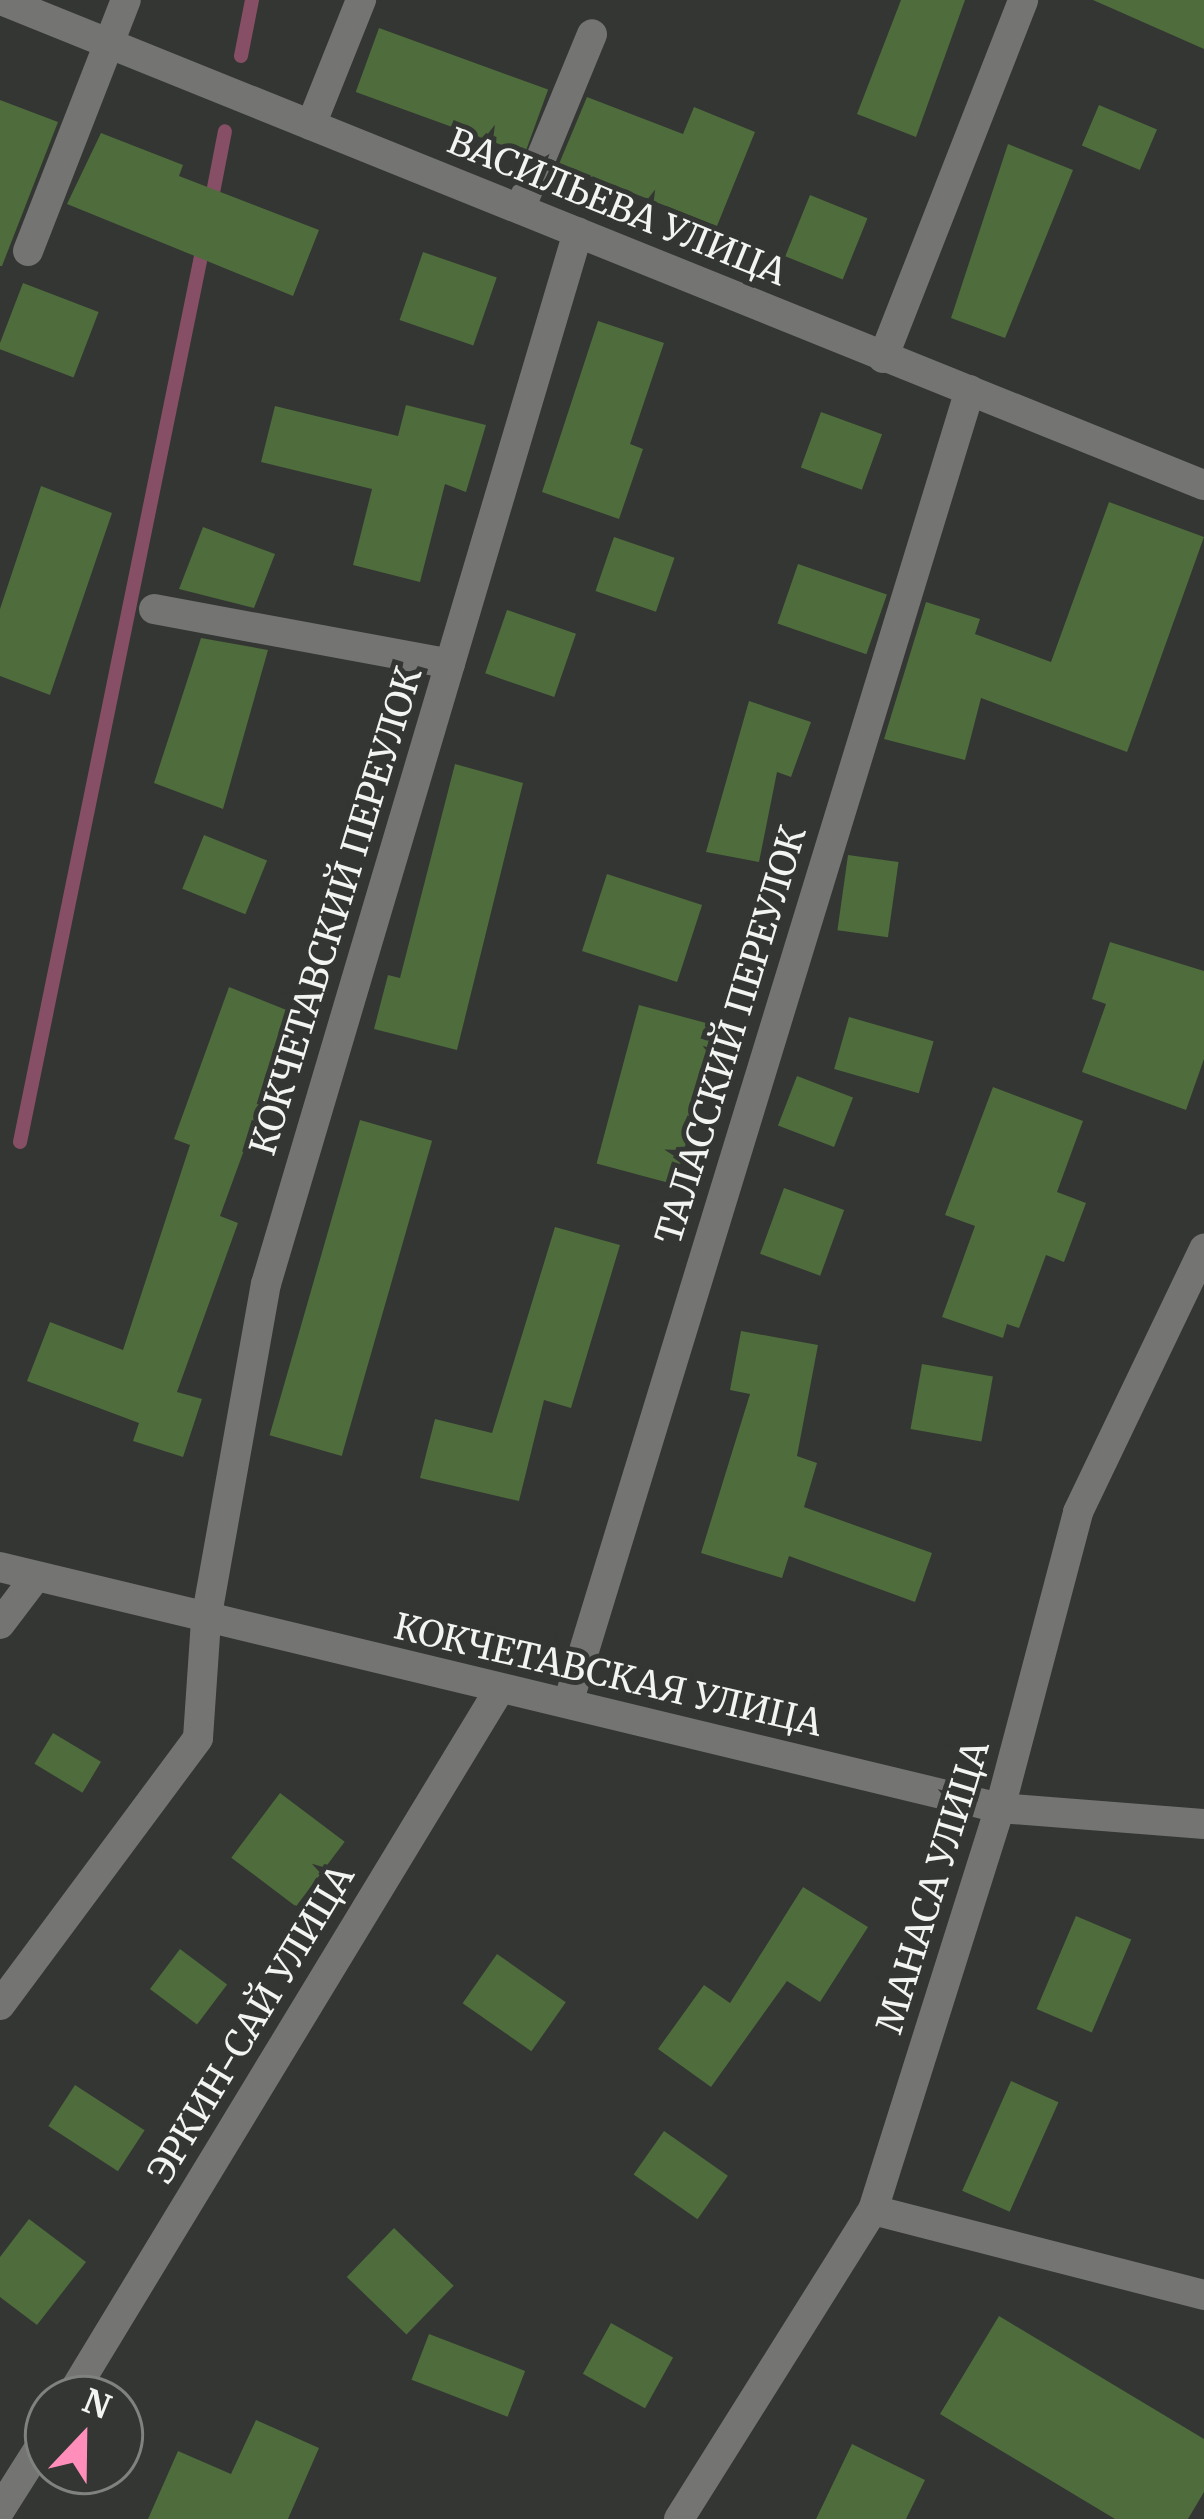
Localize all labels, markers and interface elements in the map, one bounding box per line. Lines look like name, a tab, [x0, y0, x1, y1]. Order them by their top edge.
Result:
street label: ВАСИЛЬЕВА УЛИЦА	[441, 119, 793, 295]
street label: КОКЧЕТАВСКИЙ ПЕРЕУЛОК	[241, 662, 431, 1160]
street label: ТАЛАССКИЙ ПЕРЕУЛОК	[647, 821, 815, 1249]
street label: КОКЧЕТАВСКАЯ УЛИЦА	[390, 1605, 826, 1745]
street label: МАНАСА УЛИЦА	[868, 1735, 998, 2039]
street label: ЭРКИН-САЙ УЛИЦА	[139, 1857, 363, 2191]
north arrow	[24, 2375, 144, 2495]
text: N	[77, 2380, 116, 2428]

